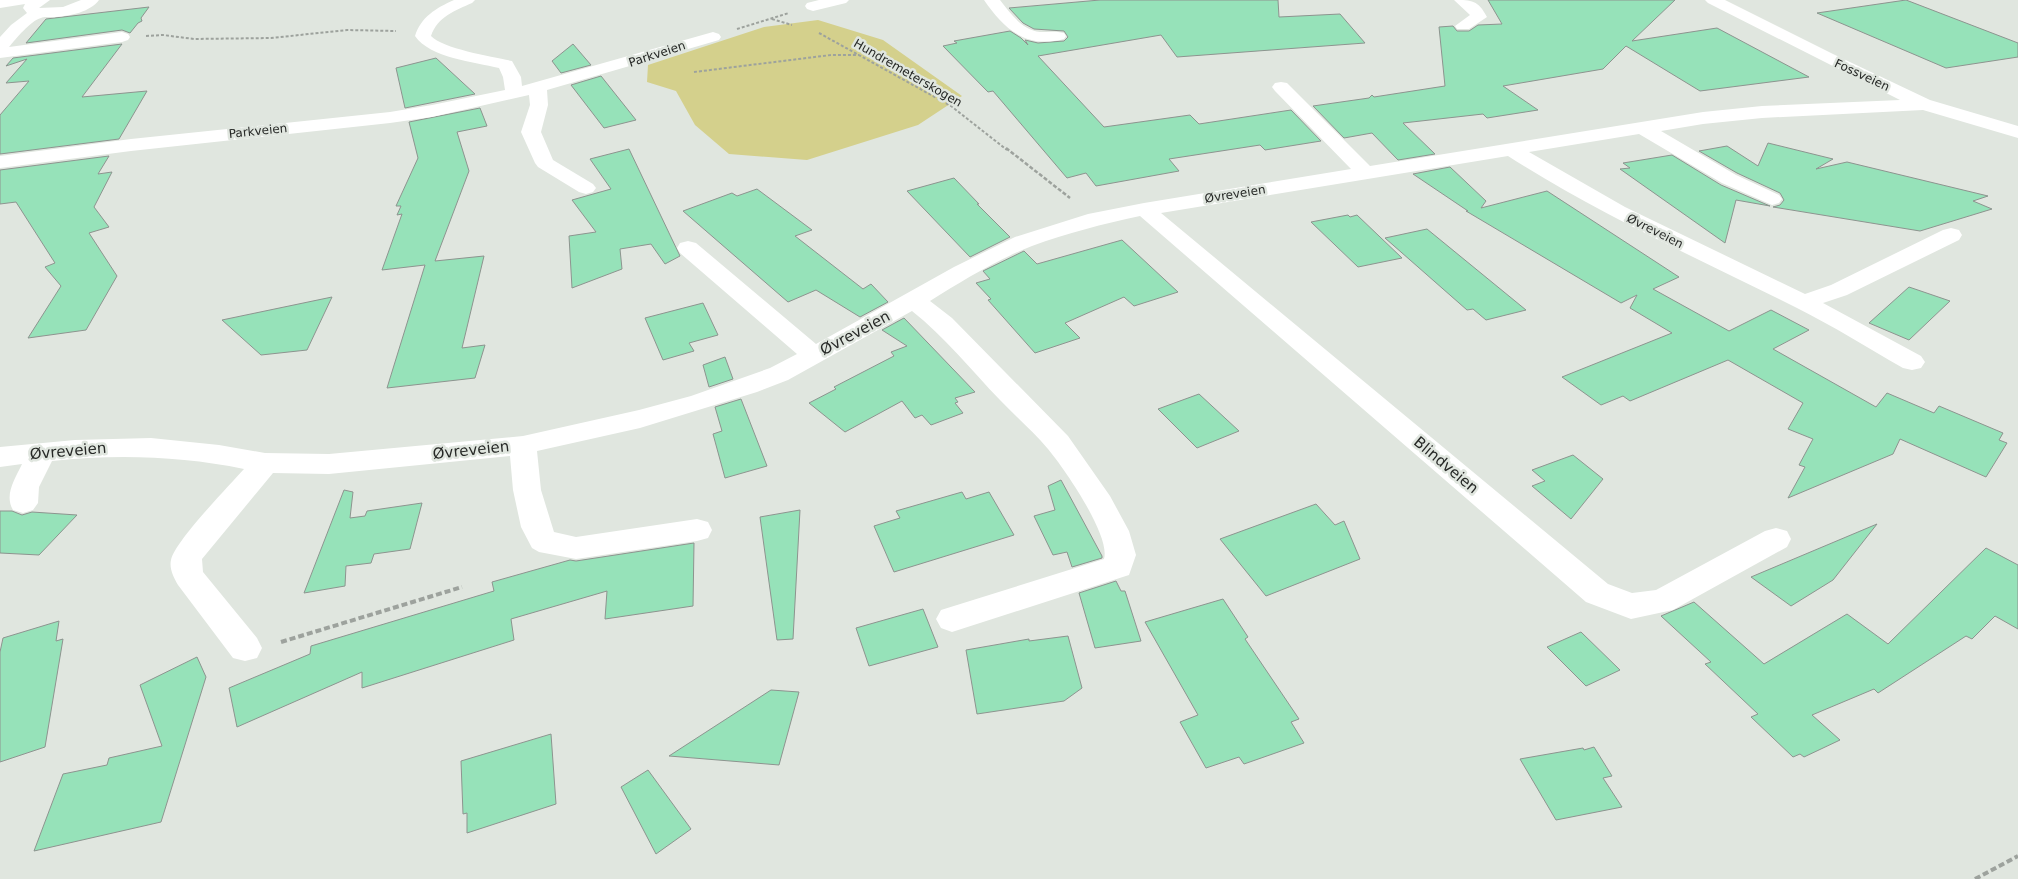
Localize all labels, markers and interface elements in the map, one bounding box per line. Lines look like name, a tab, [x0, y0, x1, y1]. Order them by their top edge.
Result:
street label: Hundremeterskogen	[851, 36, 965, 110]
street label: Parkveien	[627, 38, 687, 70]
street label: Fossveien	[1832, 56, 1892, 94]
street label: Parkveien	[228, 121, 288, 141]
street label: Øvreveien	[1204, 182, 1266, 206]
street label: Øvreveien	[1624, 211, 1686, 251]
street label: Øvreveien	[817, 307, 893, 359]
street label: Blindveien	[1410, 433, 1482, 497]
street label: Øvreveien	[432, 437, 510, 463]
street label: Øvreveien	[29, 439, 107, 463]

